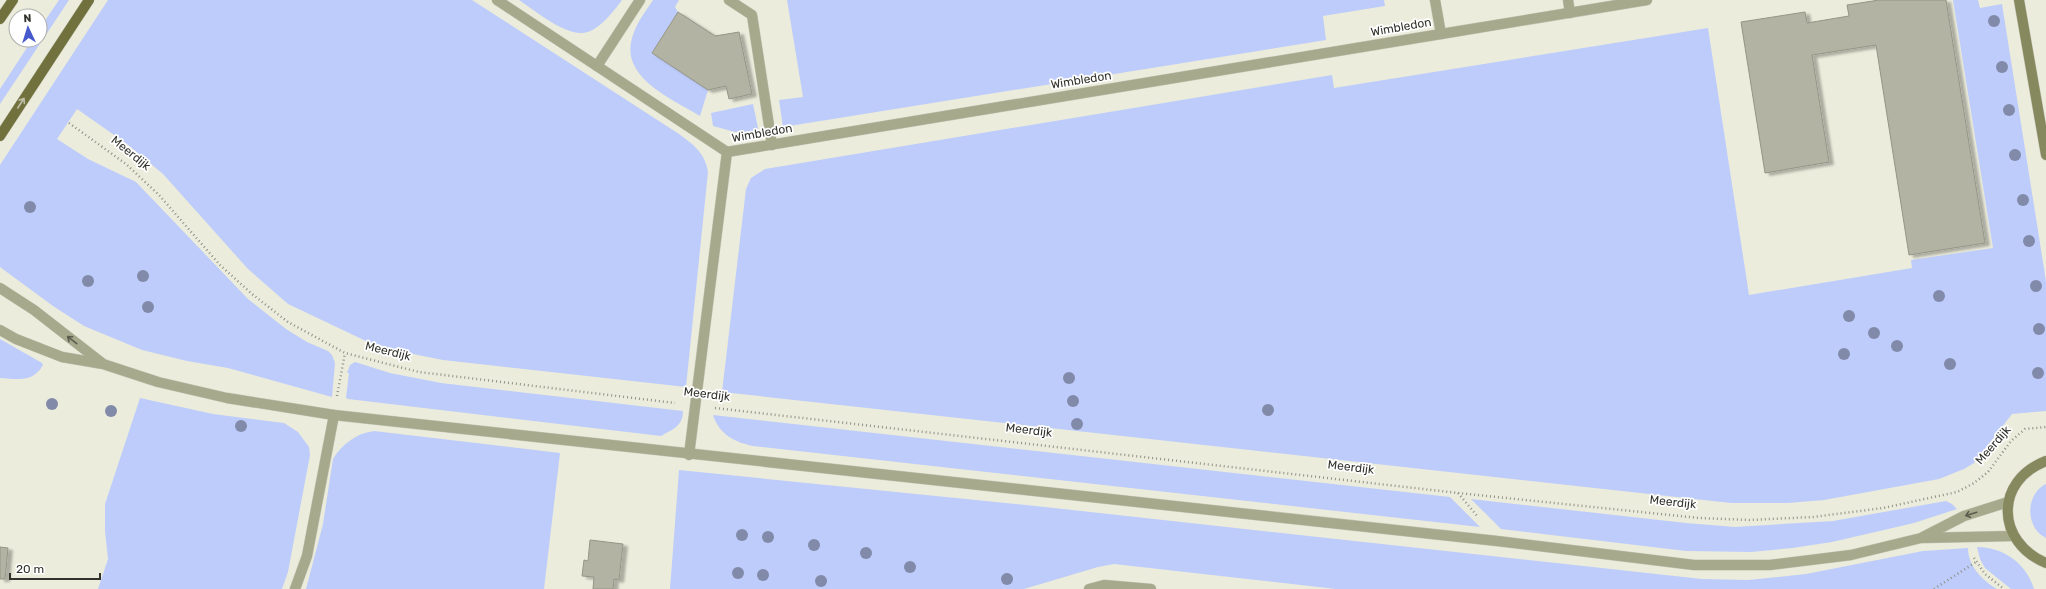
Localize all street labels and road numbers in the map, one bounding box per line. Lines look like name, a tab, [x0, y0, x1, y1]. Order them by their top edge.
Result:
street label: Wimbledon	[1370, 15, 1432, 39]
street label: Wimbledon	[1050, 68, 1112, 92]
street label: Wimbledon	[731, 121, 793, 145]
street label: Meerdijk	[108, 133, 154, 174]
street label: Meerdijk	[364, 339, 413, 364]
street label: Meerdijk	[683, 384, 732, 404]
street label: Meerdijk	[1005, 420, 1054, 440]
street label: Meerdijk	[1972, 422, 2014, 467]
street label: Meerdijk	[1327, 457, 1376, 477]
street label: Meerdijk	[1649, 493, 1698, 511]

